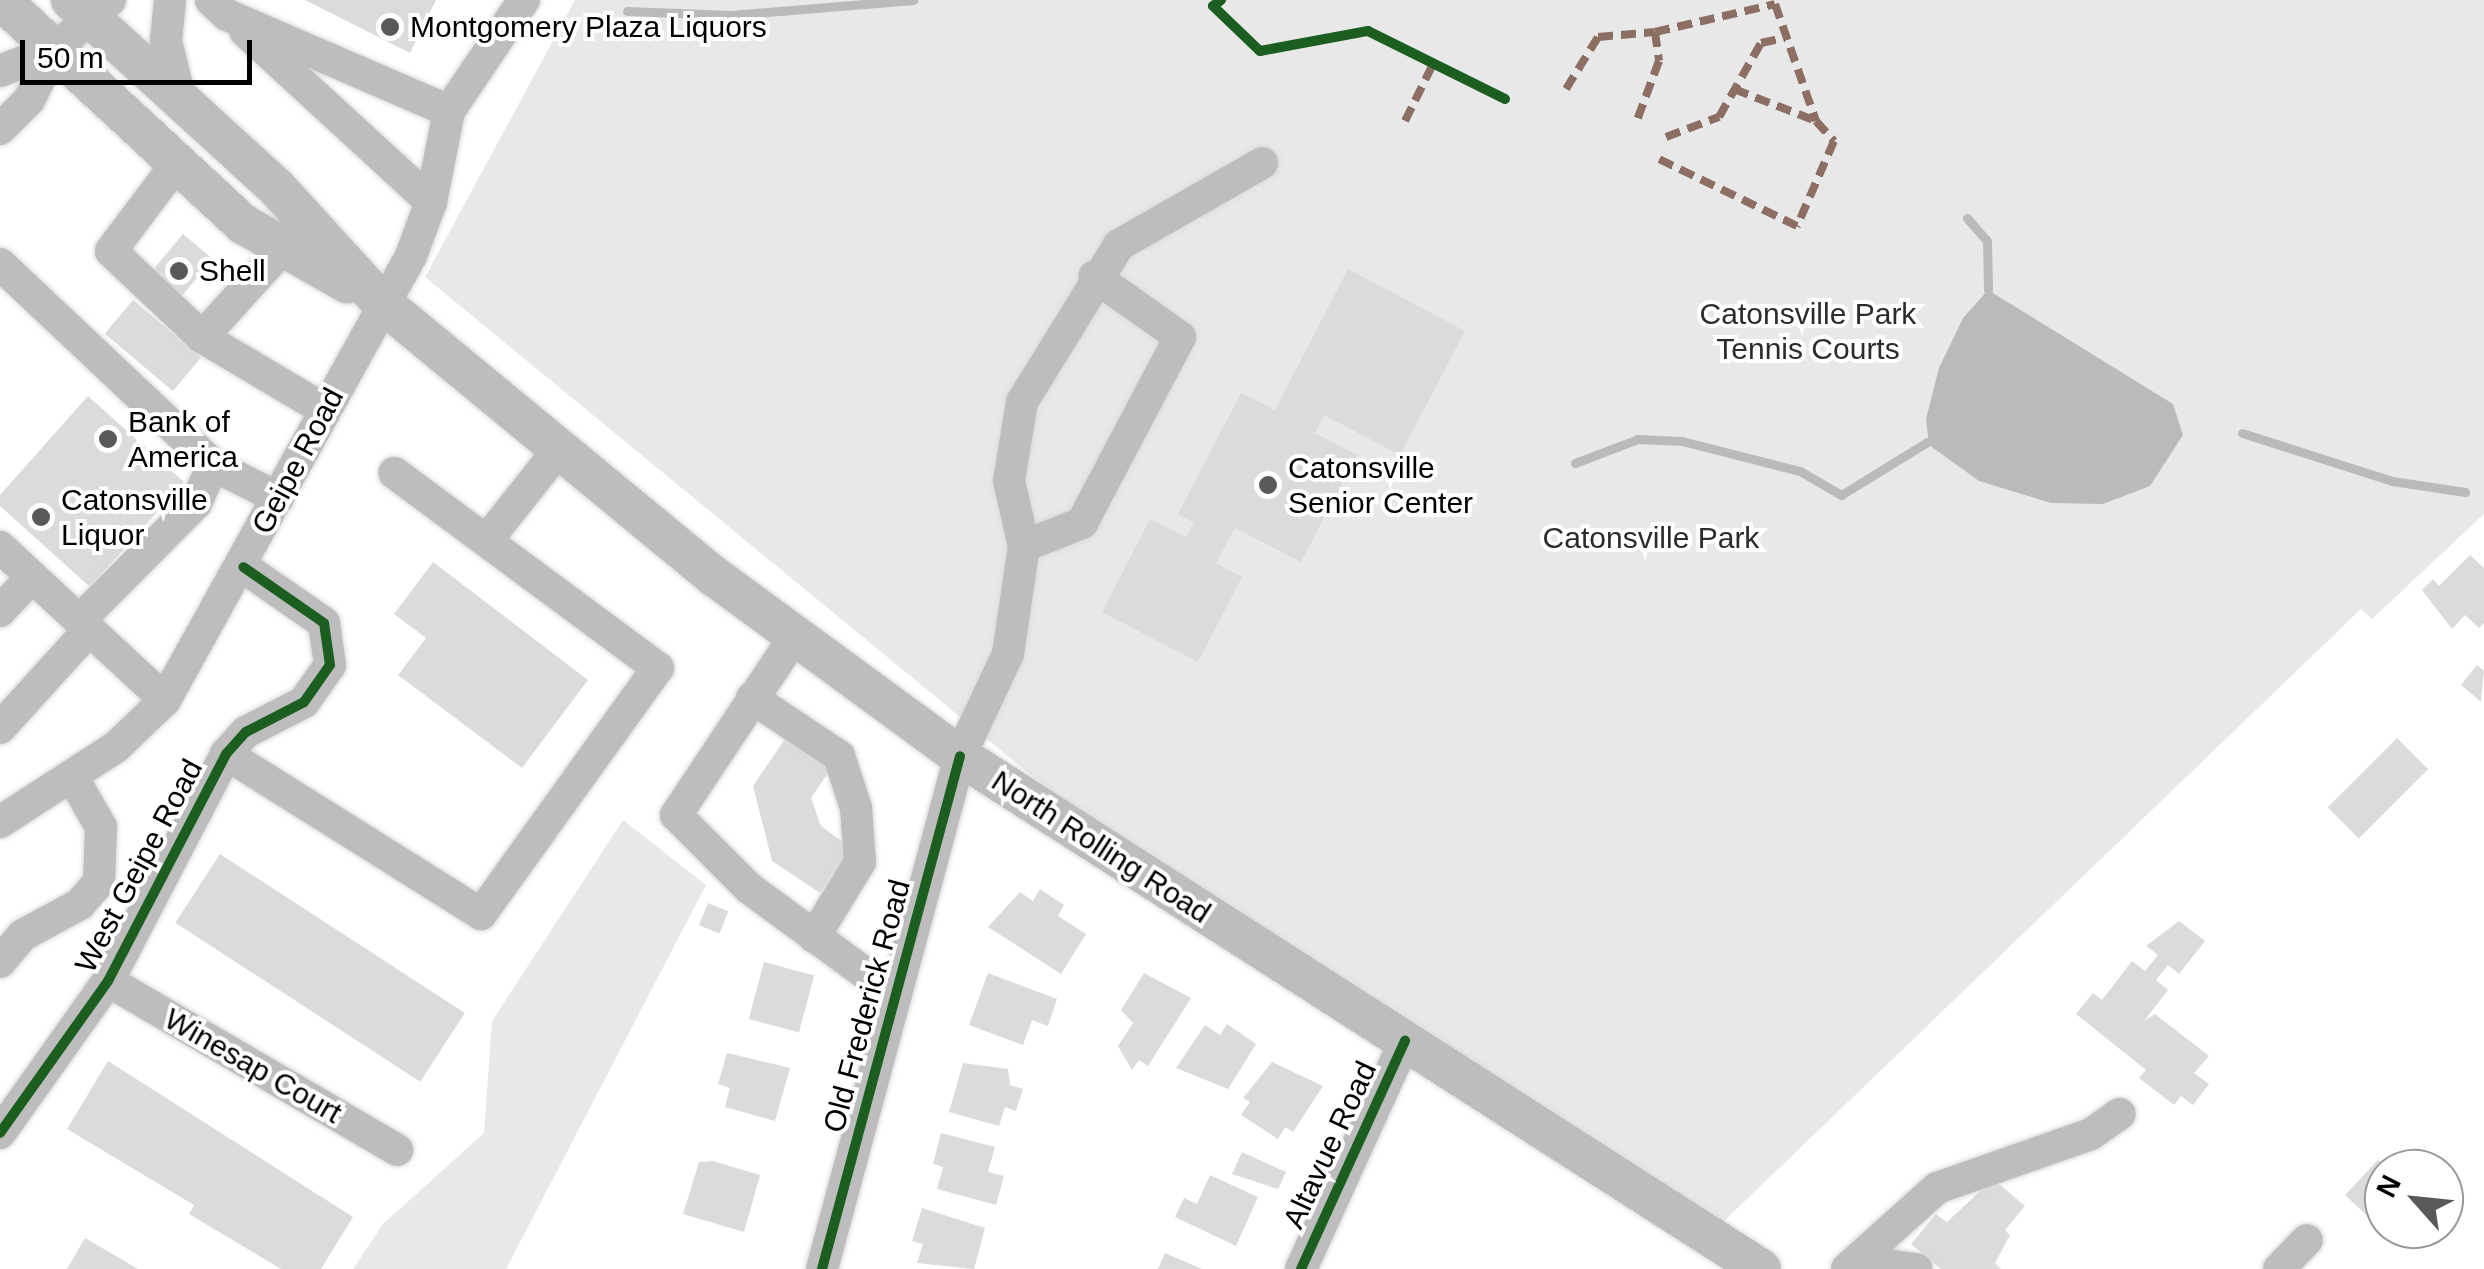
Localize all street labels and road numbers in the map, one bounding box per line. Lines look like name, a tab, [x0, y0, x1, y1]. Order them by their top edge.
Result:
street label: Geipe Road	[245, 382, 351, 540]
street label: West Geipe Road	[68, 753, 210, 979]
street label: North Rolling Road	[985, 763, 1217, 931]
street label: Old Frederick Road	[816, 876, 918, 1136]
street label: Winesap Court	[158, 1001, 348, 1131]
street label: Altavue Road	[1276, 1056, 1384, 1234]

